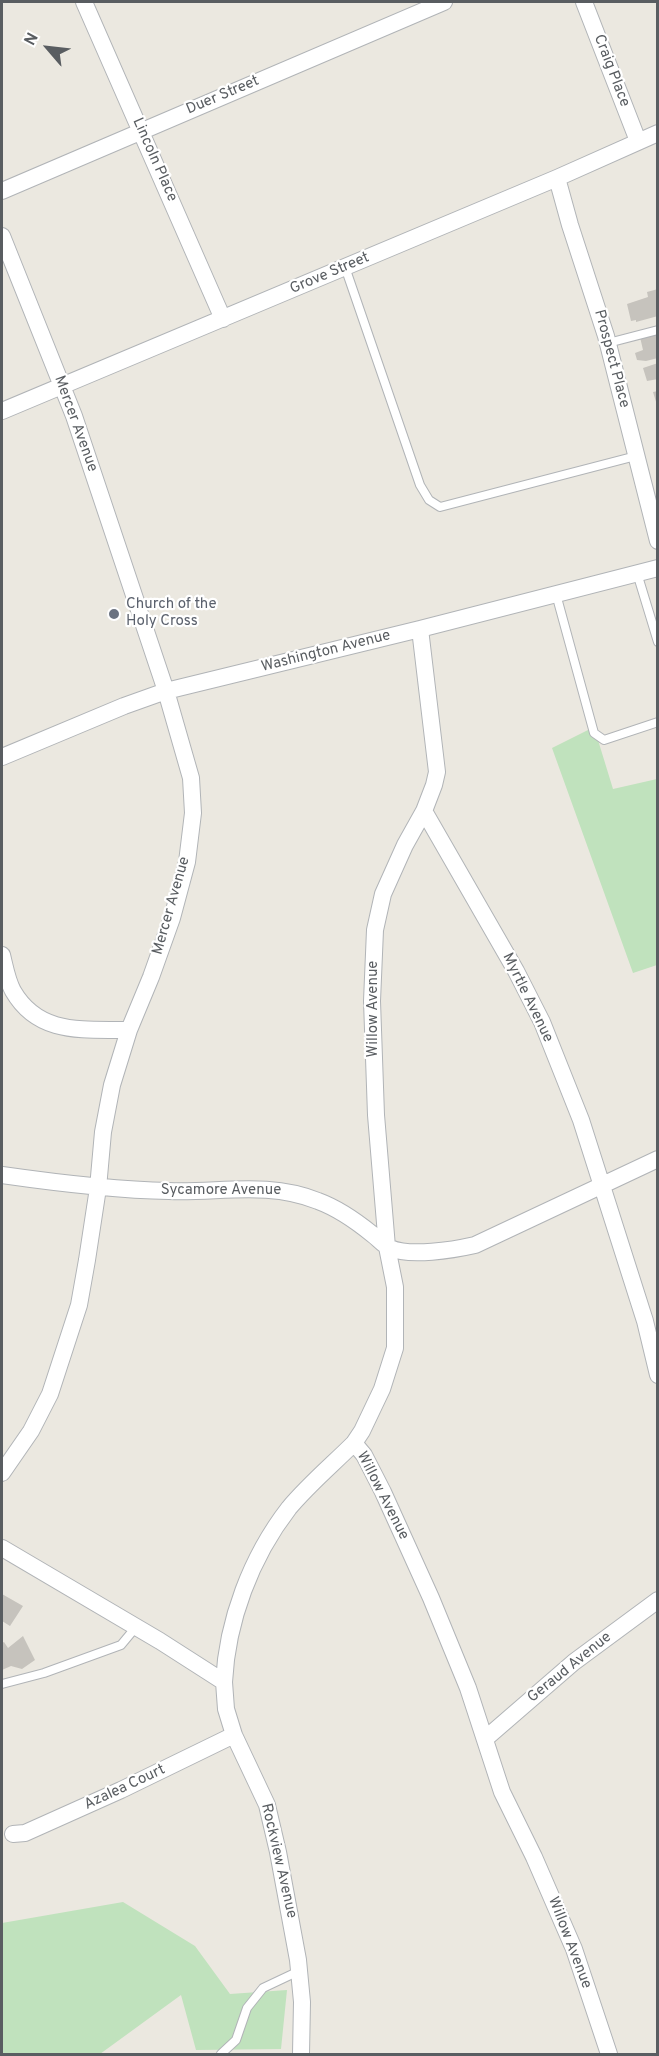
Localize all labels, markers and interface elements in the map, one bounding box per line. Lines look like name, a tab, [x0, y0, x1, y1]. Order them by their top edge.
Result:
north arrow	[18, 18, 78, 78]
text: N	[21, 30, 44, 49]
street label: Craig Place	[589, 32, 633, 110]
street label: Duer Street	[184, 73, 262, 119]
street label: Lincoln Place	[127, 115, 181, 205]
street label: Grove Street	[288, 249, 372, 299]
street label: Prospect Place	[589, 308, 633, 410]
street label: Mercer Avenue	[49, 373, 101, 475]
place label: Church of the Holy Cross	[126, 596, 216, 631]
marker: Church of the Holy Cross	[107, 607, 121, 621]
street label: Washington Avenue	[260, 627, 392, 677]
street label: Mercer Avenue	[149, 855, 195, 957]
street label: Myrtle Avenue	[498, 950, 556, 1046]
street label: Willow Avenue	[365, 961, 383, 1057]
street label: Sycamore Avenue	[161, 1182, 281, 1200]
street label: Willow Avenue	[352, 1449, 412, 1543]
street label: Geraud Avenue	[525, 1629, 615, 1707]
street label: Azalea Court	[82, 1761, 168, 1815]
street label: Rockview Avenue	[256, 1802, 300, 1920]
street label: Willow Avenue	[543, 1895, 595, 1991]

